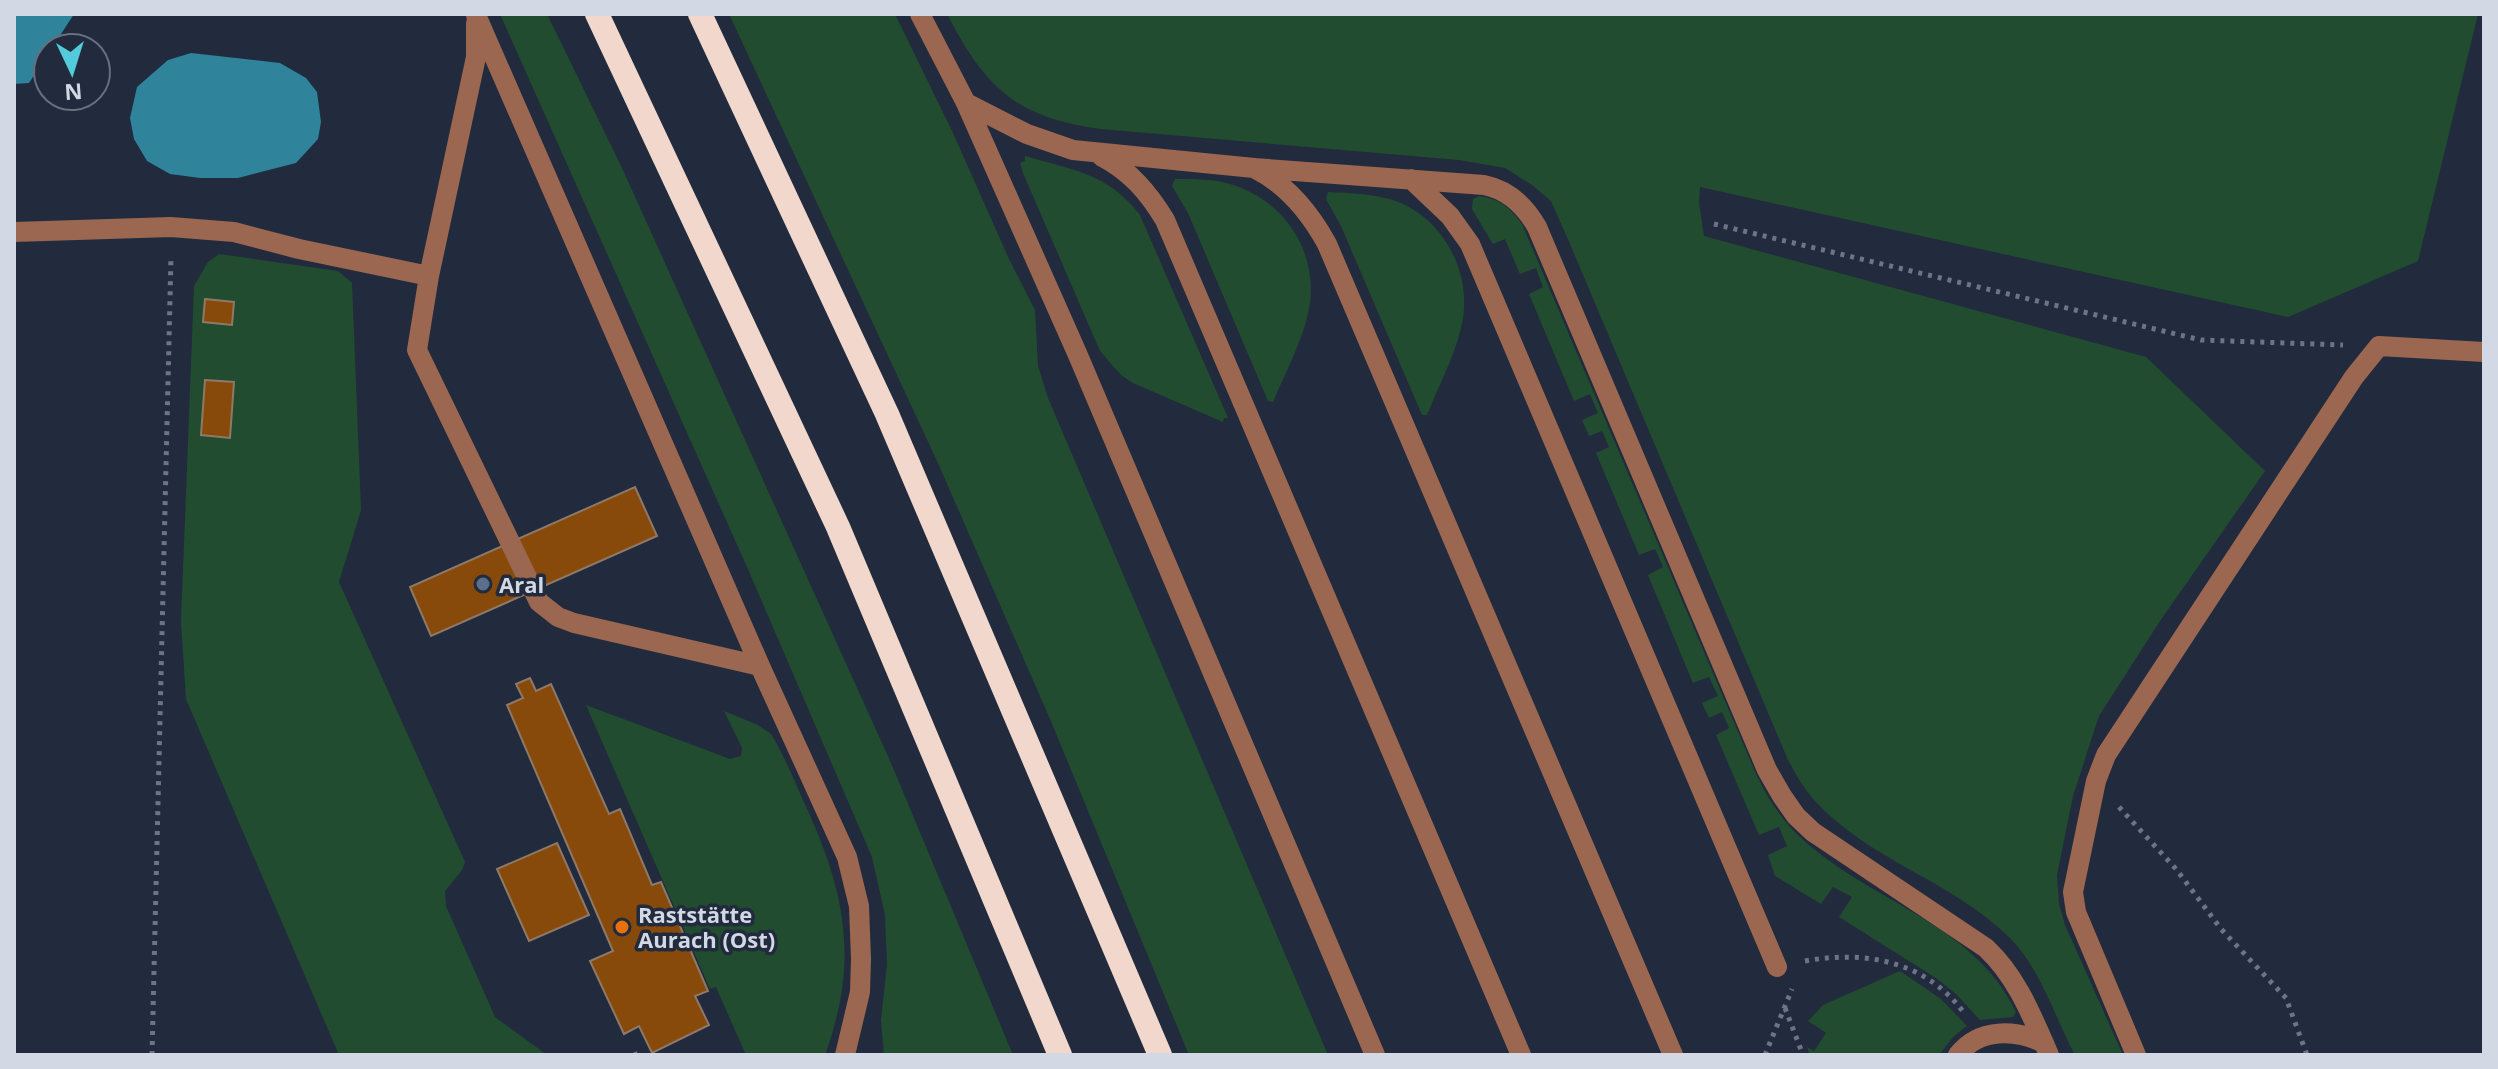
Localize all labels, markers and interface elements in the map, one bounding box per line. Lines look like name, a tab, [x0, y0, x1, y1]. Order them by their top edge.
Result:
north arrow	[32, 32, 112, 112]
text: N	[63, 77, 83, 109]
place label: Aral	[499, 569, 544, 599]
marker: Aral	[474, 575, 492, 593]
place label: Raststätte Aurach (Ost)	[638, 899, 775, 954]
marker: Raststätte Aurach (Ost)	[613, 918, 631, 936]

